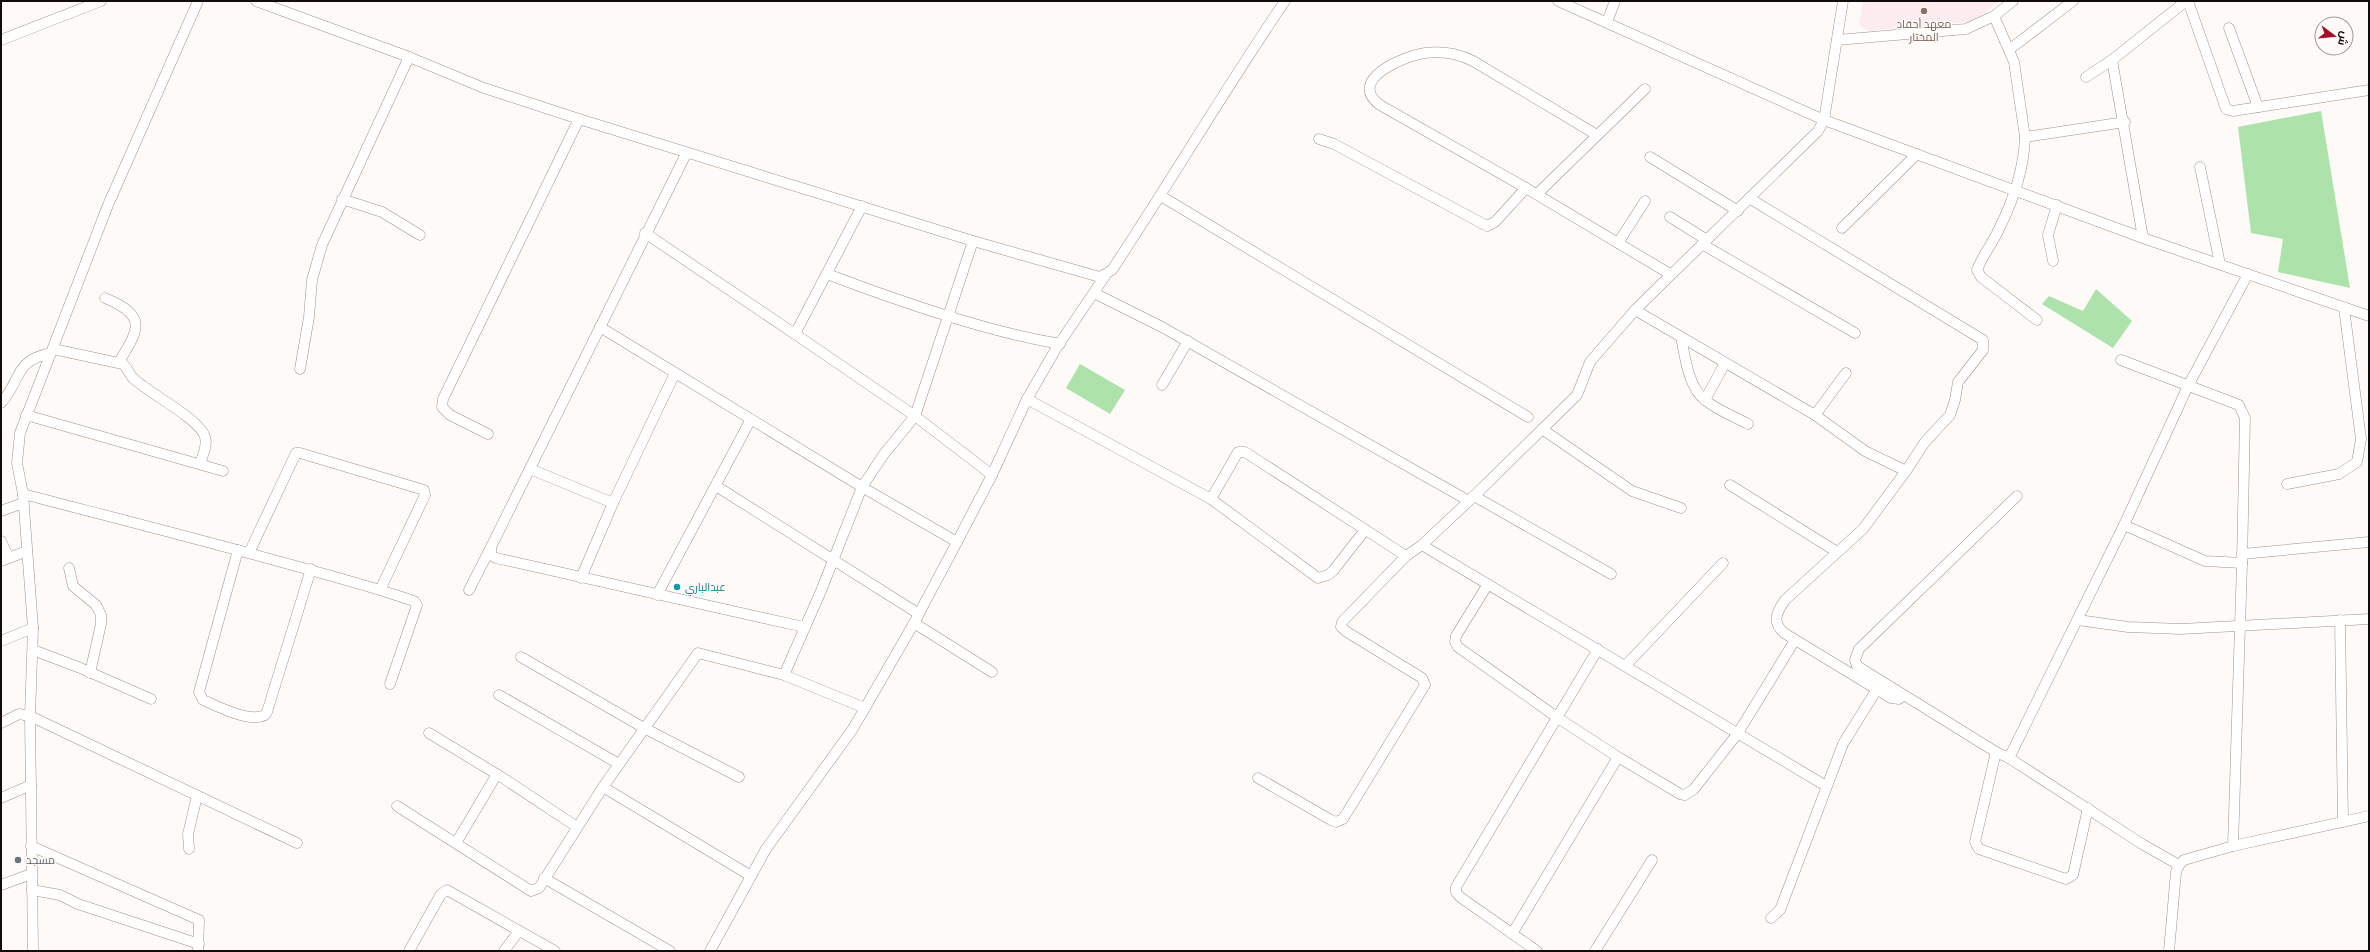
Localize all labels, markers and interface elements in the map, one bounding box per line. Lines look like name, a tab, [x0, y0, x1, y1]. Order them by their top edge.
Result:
marker: معهد أحفاد المختار	[1919, 6, 1929, 16]
north arrow	[2314, 16, 2354, 56]
place label: معهد أحفاد المختار	[1897, 17, 1951, 44]
text: ش	[2335, 30, 2351, 47]
place label: عبدالباري	[685, 581, 726, 596]
marker: عبدالباري	[672, 582, 682, 592]
place label: مسجد	[26, 854, 55, 867]
marker: مسجد	[13, 855, 23, 865]

